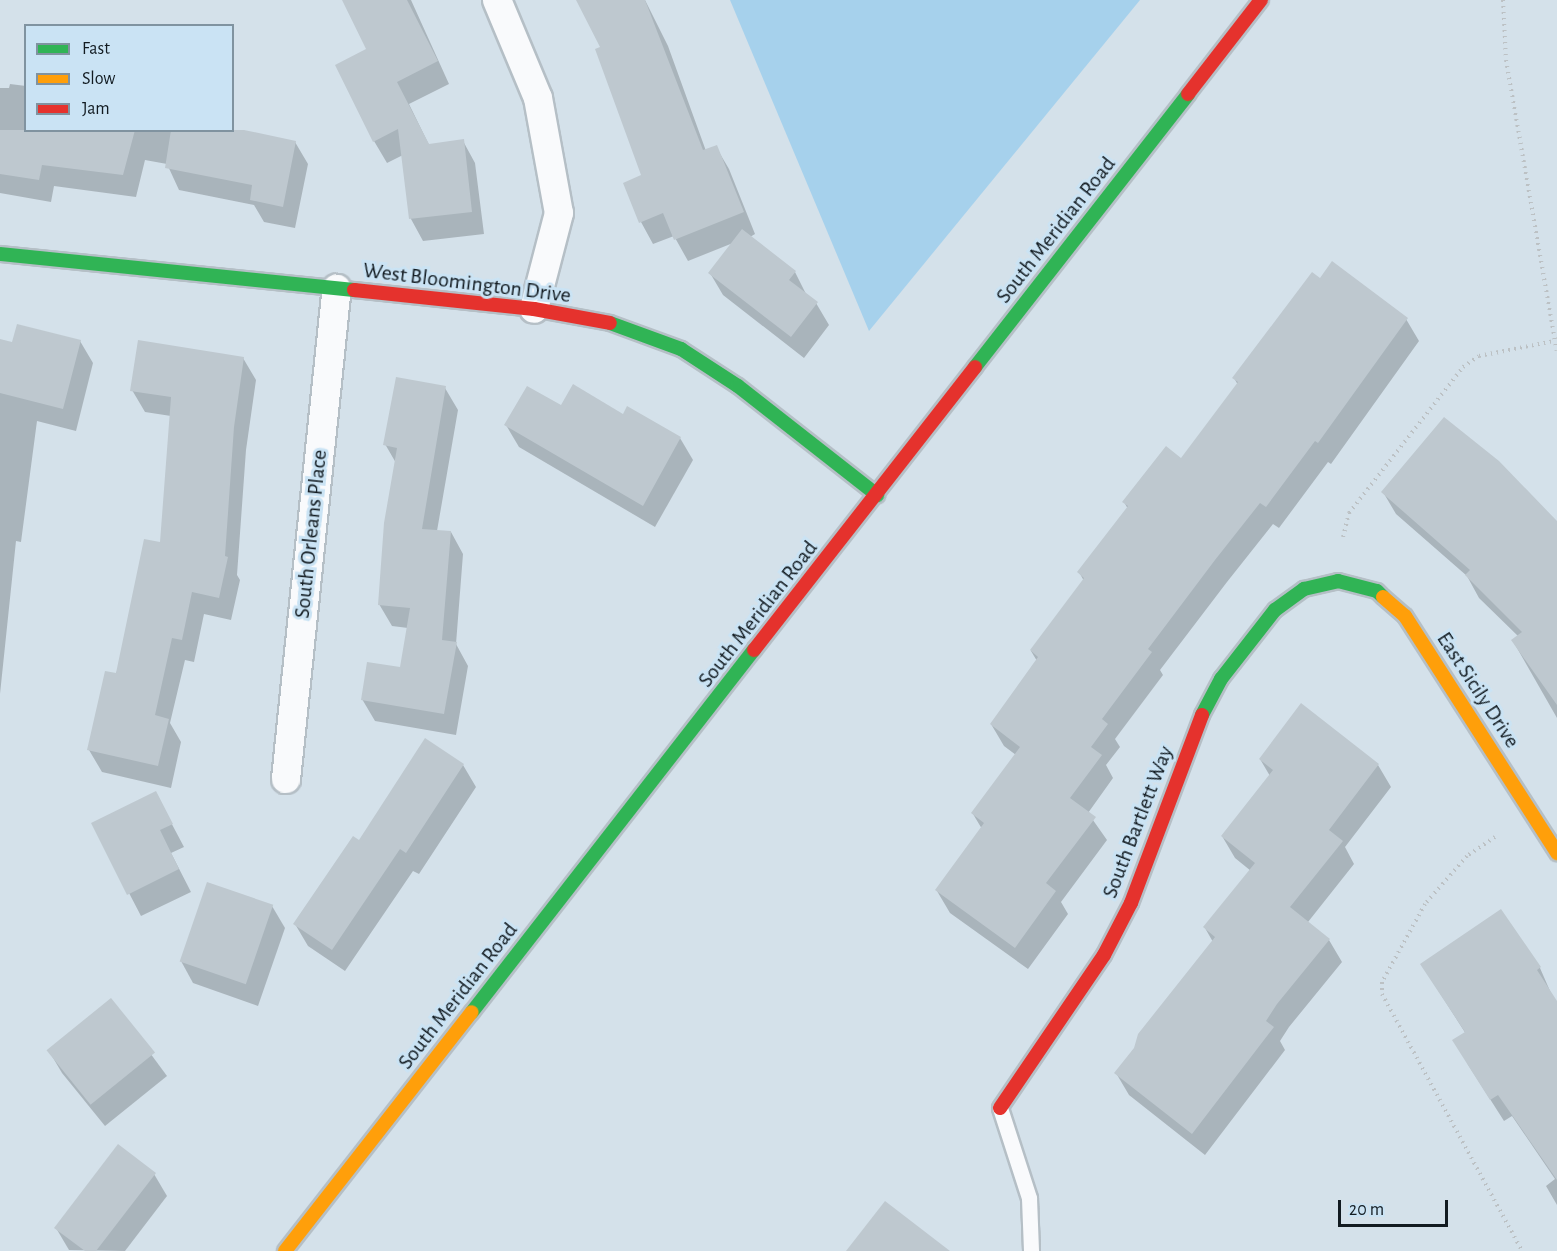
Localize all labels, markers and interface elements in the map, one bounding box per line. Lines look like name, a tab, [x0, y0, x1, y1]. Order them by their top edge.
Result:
legend	[24, 24, 234, 132]
text: Fast	[82, 40, 110, 58]
text: Slow	[82, 70, 115, 88]
text: Jam	[82, 100, 110, 118]
street label: South Meridian Road	[991, 151, 1121, 309]
street label: West Bloomington Drive	[362, 257, 572, 309]
street label: South Orleans Place	[289, 448, 333, 620]
street label: South Meridian Road	[693, 535, 823, 693]
street label: East Sicily Drive	[1431, 627, 1525, 753]
street label: South Bartlett Way	[1097, 742, 1179, 902]
street label: South Meridian Road	[393, 917, 523, 1075]
scale bar	[1341, 1188, 1450, 1226]
text: 20 m	[1349, 1201, 1384, 1219]

